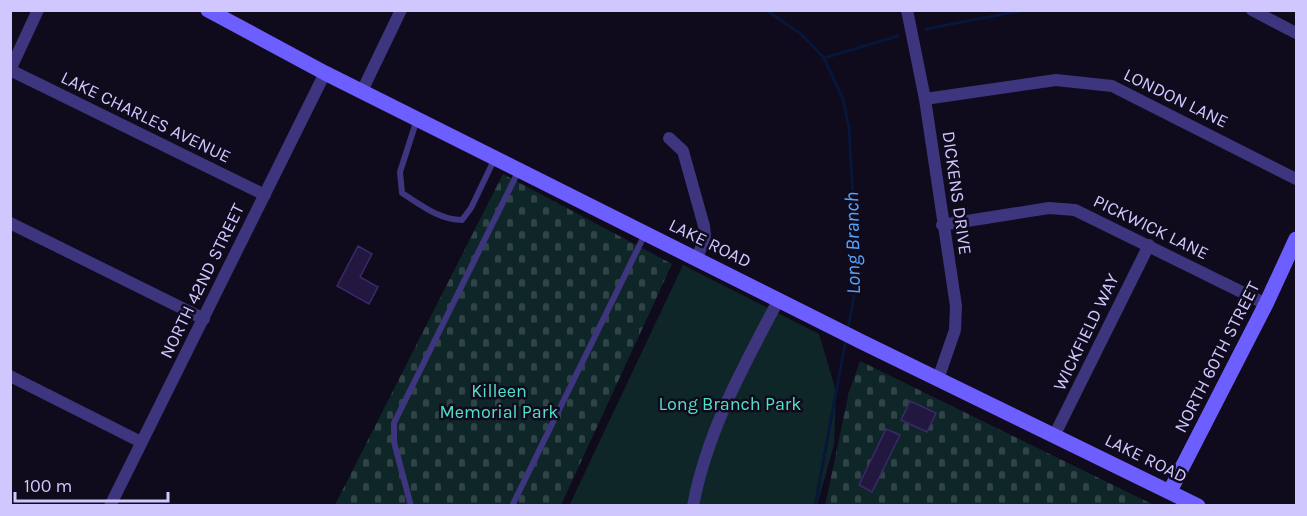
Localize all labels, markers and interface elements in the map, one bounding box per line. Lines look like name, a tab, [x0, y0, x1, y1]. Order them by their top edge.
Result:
street label: LONDON LANE	[1120, 63, 1232, 133]
street label: LAKE CHARLES AVENUE	[57, 66, 235, 168]
street label: DICKENS DRIVE	[937, 130, 977, 256]
street label: PICKWICK LANE	[1090, 190, 1212, 264]
water label: Long Branch	[840, 191, 865, 295]
street label: NORTH 42ND STREET	[155, 200, 249, 362]
street label: LAKE ROAD	[665, 214, 755, 272]
street label: WICKFIELD WAY	[1048, 270, 1124, 394]
street label: NORTH 60TH STREET	[1169, 278, 1265, 436]
park label: Killeen Memorial Park	[440, 380, 558, 423]
park label: Long Branch Park	[659, 393, 801, 415]
street label: LAKE ROAD	[1101, 429, 1191, 487]
scale bar	[15, 465, 168, 503]
text: 100 m	[24, 475, 72, 497]

